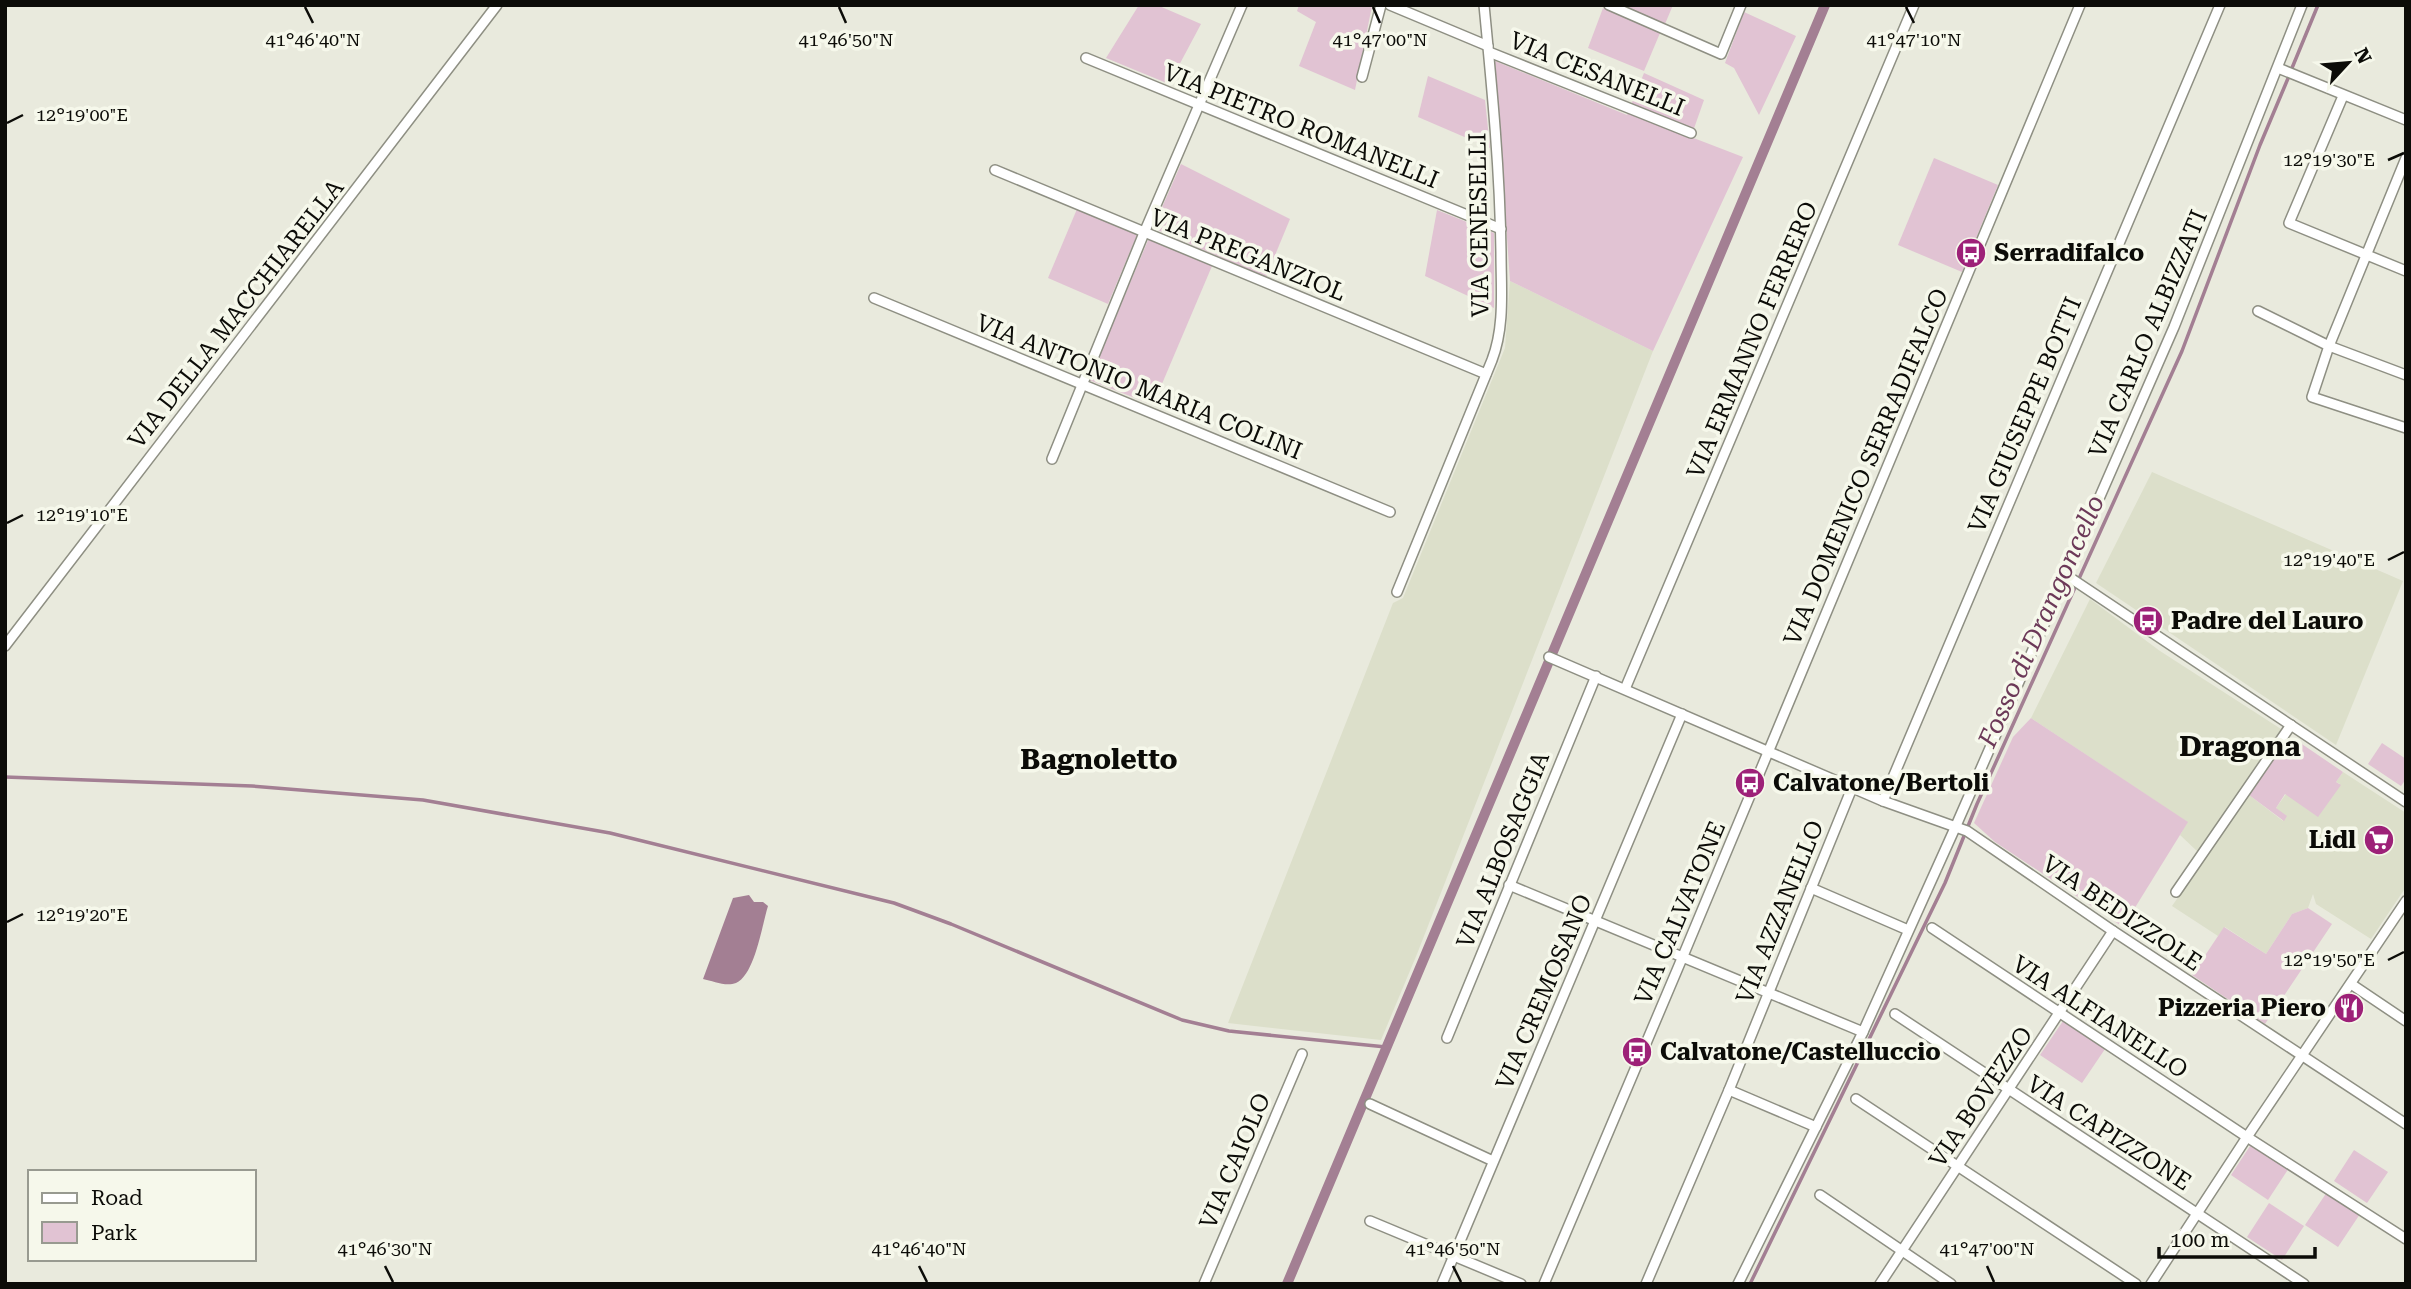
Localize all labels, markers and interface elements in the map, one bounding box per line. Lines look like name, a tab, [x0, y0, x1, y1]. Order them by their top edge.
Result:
street label: VIA CESANELLI	[1505, 26, 1689, 122]
north arrow	[2313, 28, 2383, 98]
text: 41°46'40"N	[266, 29, 360, 50]
text: 41°46'50"N	[799, 29, 893, 50]
text: 41°47'00"N	[1333, 29, 1427, 50]
text: 41°47'10"N	[1867, 29, 1961, 50]
text: N	[2349, 44, 2377, 68]
street label: VIA PIETRO ROMANELLI	[1159, 58, 1443, 194]
text: 12°19'00"E	[36, 104, 128, 125]
street label: VIA CENESELLI	[1463, 132, 1495, 318]
text: 12°19'30"E	[2283, 149, 2375, 170]
street label: VIA DELLA MACCHIARELLA	[122, 174, 350, 454]
street label: VIA ERMANNO FERRERO	[1681, 197, 1823, 483]
street label: VIA PREGANZIOL	[1146, 203, 1350, 307]
street label: VIA CARLO ALBIZZATI	[2083, 206, 2213, 462]
bus stop icon: Serradifalco	[1954, 236, 1988, 270]
place label: Serradifalco	[1994, 239, 2144, 267]
street label: VIA DOMENICO SERRADIFALCO	[1778, 284, 1954, 650]
street label: VIA GIUSEPPE BOTTI	[1963, 293, 2087, 537]
street label: VIA ANTONIO MARIA COLINI	[972, 309, 1306, 465]
water label: Fosso di Drangoncello	[1971, 490, 2110, 753]
text: 12°19'10"E	[36, 504, 128, 525]
text: 12°19'40"E	[2283, 549, 2375, 570]
bus stop icon: Padre del Lauro	[2131, 604, 2165, 638]
place label: Padre del Lauro	[2171, 607, 2364, 635]
district label: Dragona	[2179, 730, 2301, 763]
district label: Bagnoletto	[1020, 743, 1178, 776]
street label: VIA ALBOSAGGIA	[1451, 748, 1555, 952]
bus stop icon: Calvatone/Bertoli	[1733, 766, 1767, 800]
place label: Calvatone/Bertoli	[1773, 769, 1989, 797]
street label: VIA AZZANELLO	[1730, 816, 1830, 1008]
street label: VIA CALVATONE	[1629, 817, 1731, 1009]
supermarket icon: Lidl	[2362, 823, 2396, 857]
place label: Lidl	[2309, 826, 2356, 854]
street label: VIA BEDIZZOLE	[2037, 849, 2207, 977]
street label: VIA CREMOSANO	[1490, 890, 1598, 1094]
text: 12°19'20"E	[36, 904, 128, 925]
text: 12°19'50"E	[2283, 949, 2375, 970]
street label: VIA ALFIANELLO	[2007, 950, 2193, 1084]
restaurant icon: Pizzeria Piero	[2332, 991, 2366, 1025]
place label: Pizzeria Piero	[2158, 994, 2326, 1022]
street label: VIA BOVEZZO	[1924, 1021, 2038, 1173]
bus stop icon: Calvatone/Castelluccio	[1620, 1035, 1654, 1069]
place label: Calvatone/Castelluccio	[1660, 1038, 1941, 1066]
street label: VIA CAPIZZONE	[2022, 1070, 2196, 1196]
street label: VIA CAIOLO	[1194, 1089, 1276, 1233]
legend	[28, 1170, 256, 1261]
text: Road	[91, 1186, 143, 1210]
scale bar	[2159, 1216, 2315, 1260]
text: Park	[91, 1221, 137, 1245]
text: 100 m	[2170, 1228, 2230, 1252]
text: 41°46'30"N	[338, 1238, 432, 1259]
text: 41°46'40"N	[872, 1238, 966, 1259]
text: 41°46'50"N	[1406, 1238, 1500, 1259]
text: 41°47'00"N	[1940, 1238, 2034, 1259]

